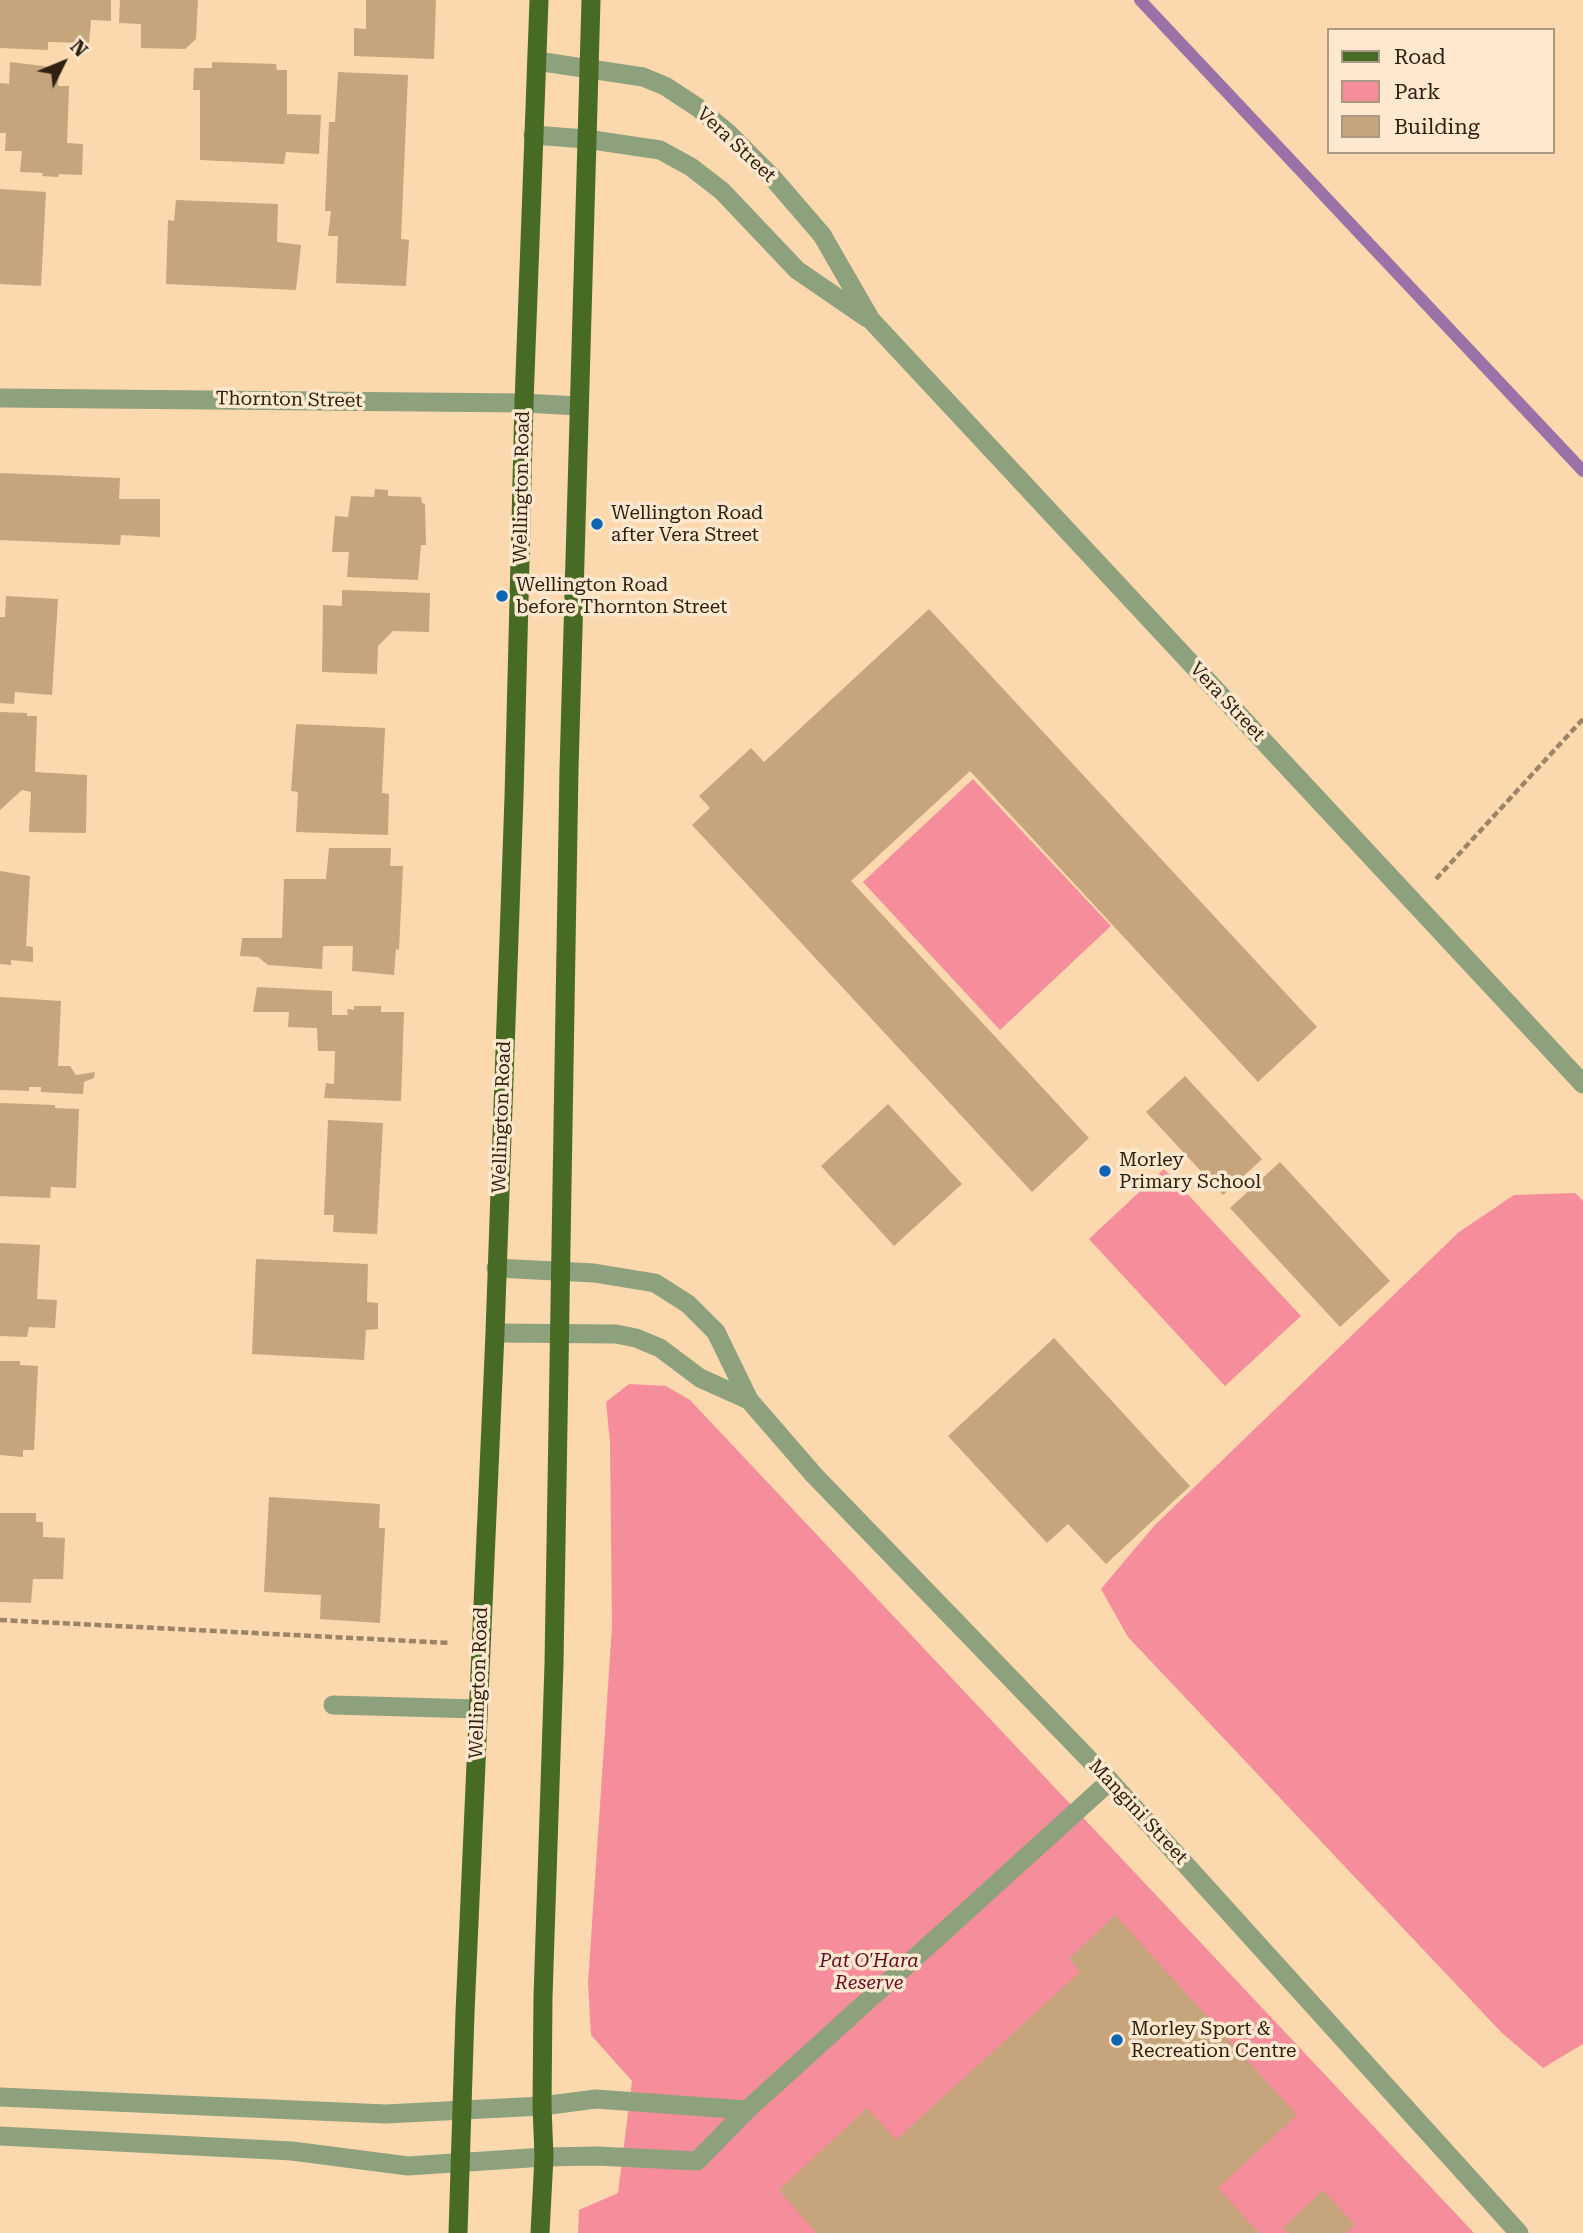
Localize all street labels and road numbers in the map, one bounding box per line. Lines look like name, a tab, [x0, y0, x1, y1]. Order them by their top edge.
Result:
street label: Vera Street	[692, 103, 780, 187]
street label: Thornton Street	[215, 387, 363, 413]
street label: Wellington Road	[509, 411, 535, 563]
street label: Vera Street	[1185, 658, 1269, 746]
street label: Wellington Road	[488, 1041, 516, 1193]
street label: Wellington Road	[465, 1607, 493, 1759]
street label: Mangini Street	[1084, 1755, 1192, 1869]

